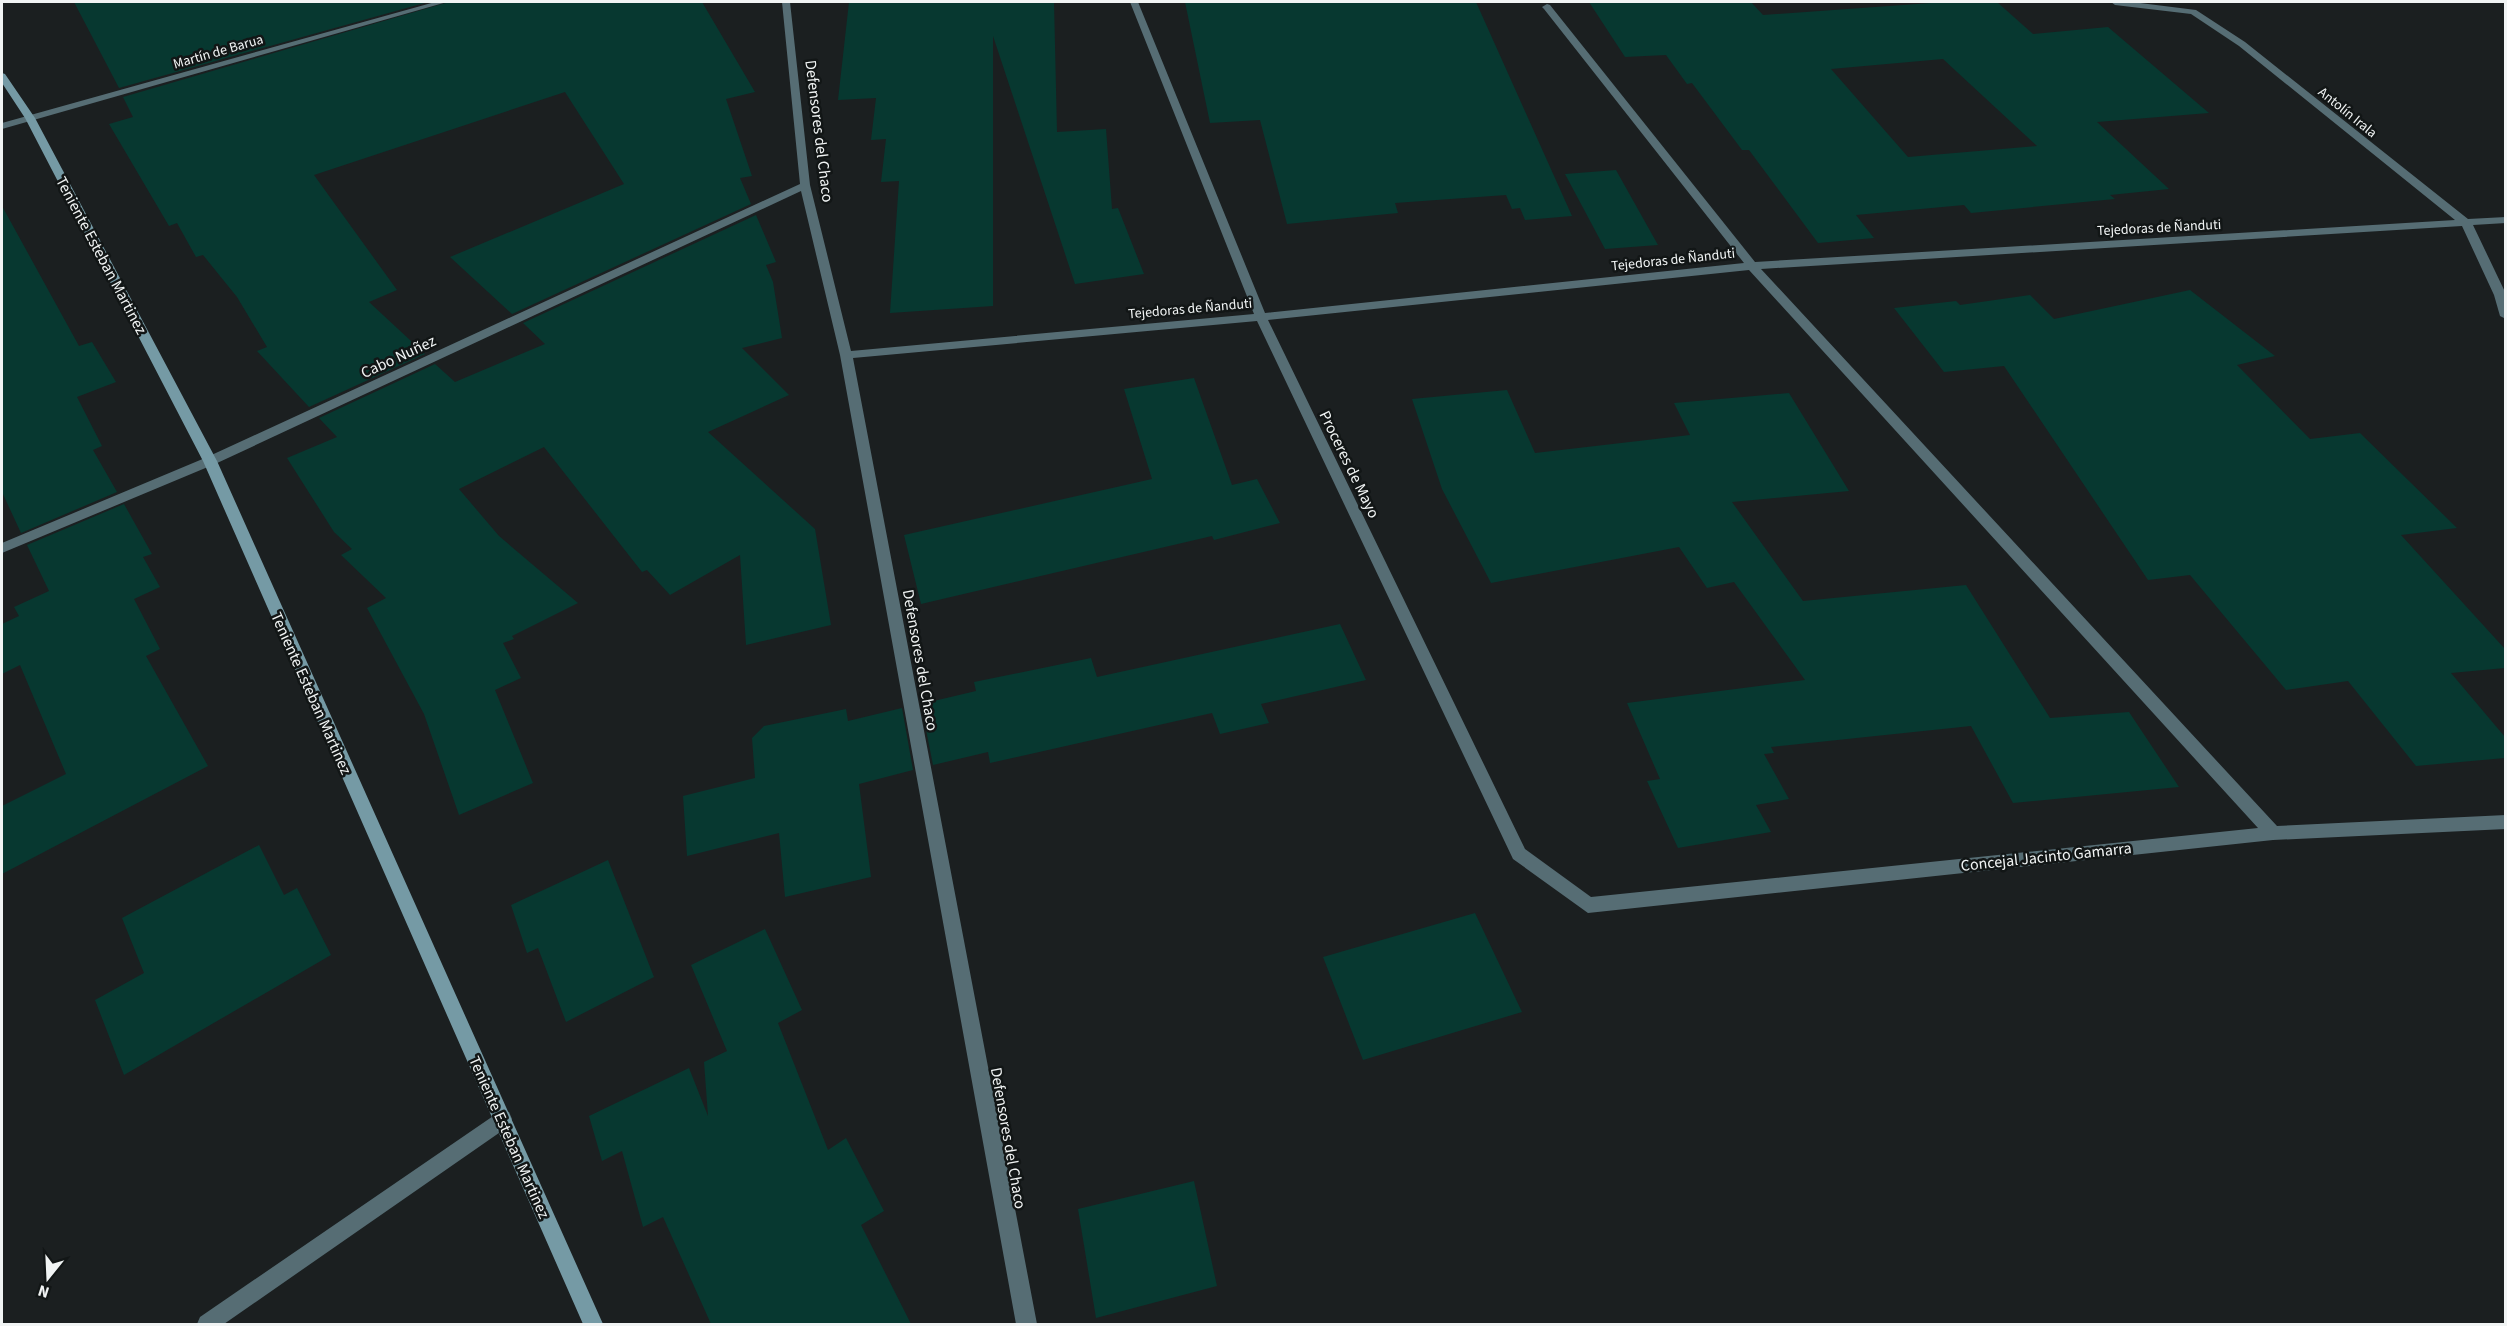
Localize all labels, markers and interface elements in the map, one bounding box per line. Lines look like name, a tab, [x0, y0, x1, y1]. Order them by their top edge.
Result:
street label: Martín de Barua	[171, 30, 266, 74]
street label: Defensores del Chaco	[799, 59, 839, 204]
street label: Antolín Irala	[2314, 83, 2381, 143]
street label: Teniente Esteban Martinez	[50, 173, 152, 338]
street label: Tejedoras de Ñanduti	[2096, 215, 2222, 241]
street label: Tejedoras de Ñanduti	[1610, 244, 1736, 276]
street label: Tejedoras de Ñanduti	[1127, 294, 1253, 324]
street label: Cabo Nuñez	[357, 330, 440, 384]
street label: Proceres de Mayo	[1314, 407, 1385, 522]
street label: Defensores del Chaco	[897, 588, 943, 733]
street label: Teniente Esteban Martinez	[265, 609, 357, 778]
street label: Concejal Jacinto Gamarra	[1960, 837, 2133, 877]
street label: Teniente Esteban Martinez	[463, 1053, 555, 1222]
street label: Defensores del Chaco	[985, 1066, 1031, 1211]
north arrow	[18, 1248, 78, 1308]
text: N	[35, 1279, 52, 1303]

